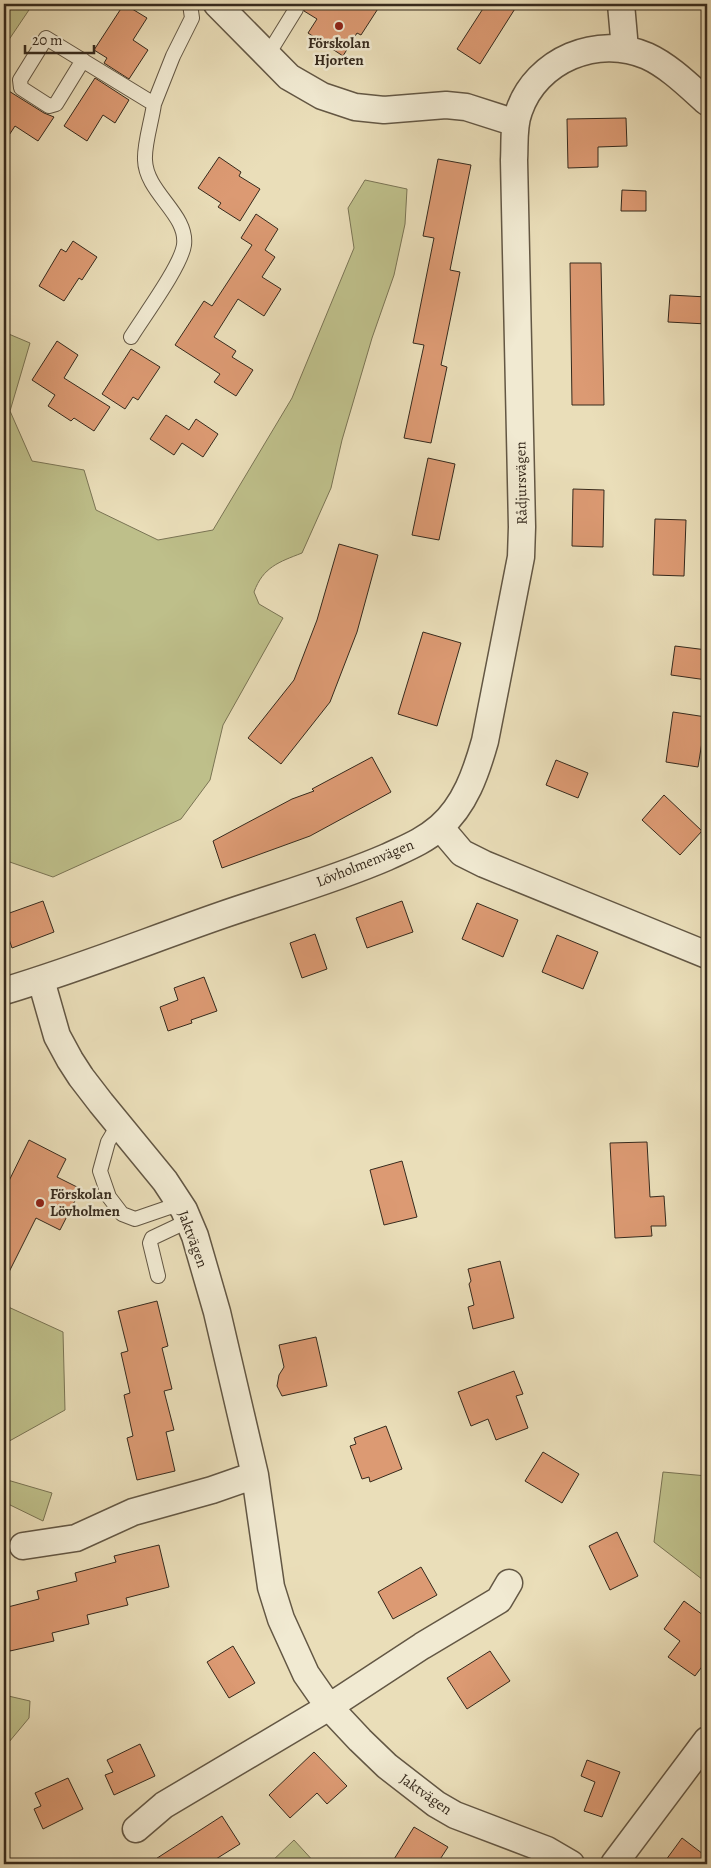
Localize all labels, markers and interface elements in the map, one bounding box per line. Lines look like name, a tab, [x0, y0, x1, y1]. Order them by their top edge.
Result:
marker: Förskolan Hjorten	[333, 20, 345, 32]
scale bar	[25, 22, 94, 54]
text: 20 m	[32, 30, 63, 50]
place label: Förskolan Hjorten	[308, 33, 371, 70]
street label: Rådjursvägen	[510, 441, 532, 525]
street label: Lövholmenvägen	[313, 834, 417, 892]
place label: Förskolan Lövholmen	[50, 1184, 121, 1221]
marker: Förskolan Lövholmen	[34, 1197, 46, 1209]
street label: Jaktvägen	[173, 1208, 213, 1270]
street label: Jaktvägen	[396, 1769, 456, 1819]

